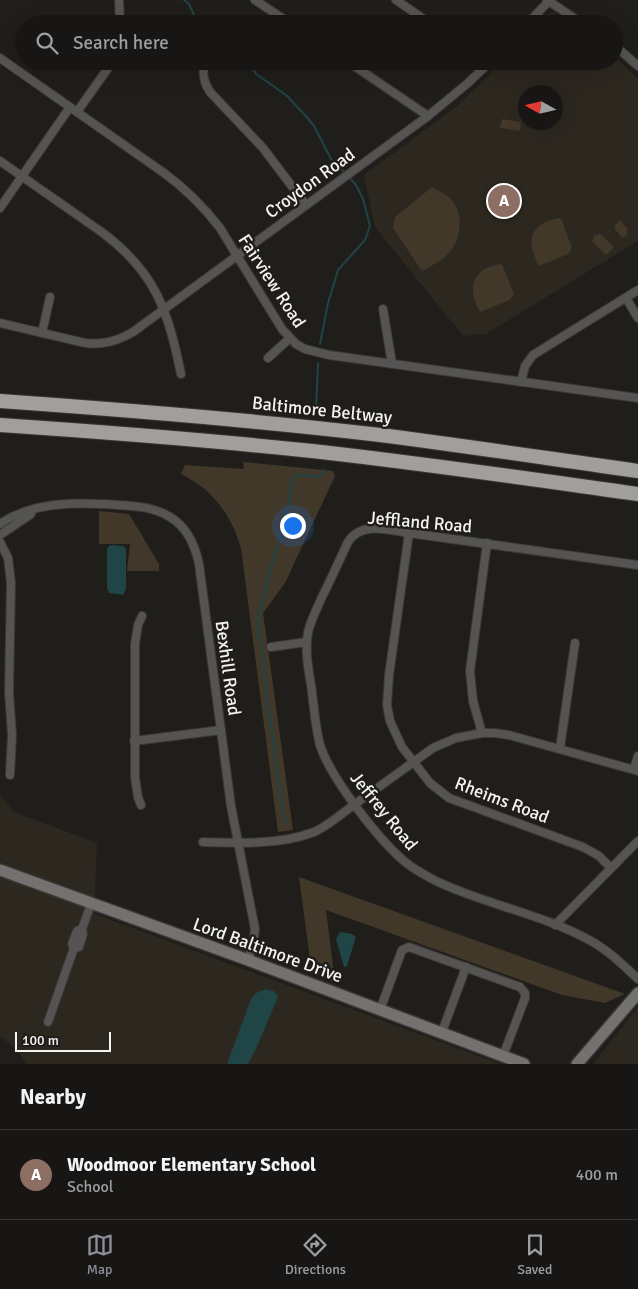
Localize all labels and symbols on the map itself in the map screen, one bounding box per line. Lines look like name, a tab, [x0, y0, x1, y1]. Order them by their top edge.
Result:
north arrow	[518, 85, 563, 130]
street label: Croydon Road	[261, 143, 359, 223]
pin: A	[488, 182, 520, 220]
street label: Fairview Road	[234, 230, 310, 332]
street label: Baltimore Beltway	[251, 392, 394, 428]
street label: Jeffland Road	[367, 506, 473, 538]
your location	[280, 513, 306, 539]
street label: Bexhill Road	[210, 619, 246, 717]
street label: Jeffrey Road	[346, 767, 422, 855]
street label: Rheims Road	[452, 772, 552, 828]
street label: Lord Baltimore Drive	[190, 913, 346, 987]
scale bar	[15, 1029, 111, 1052]

